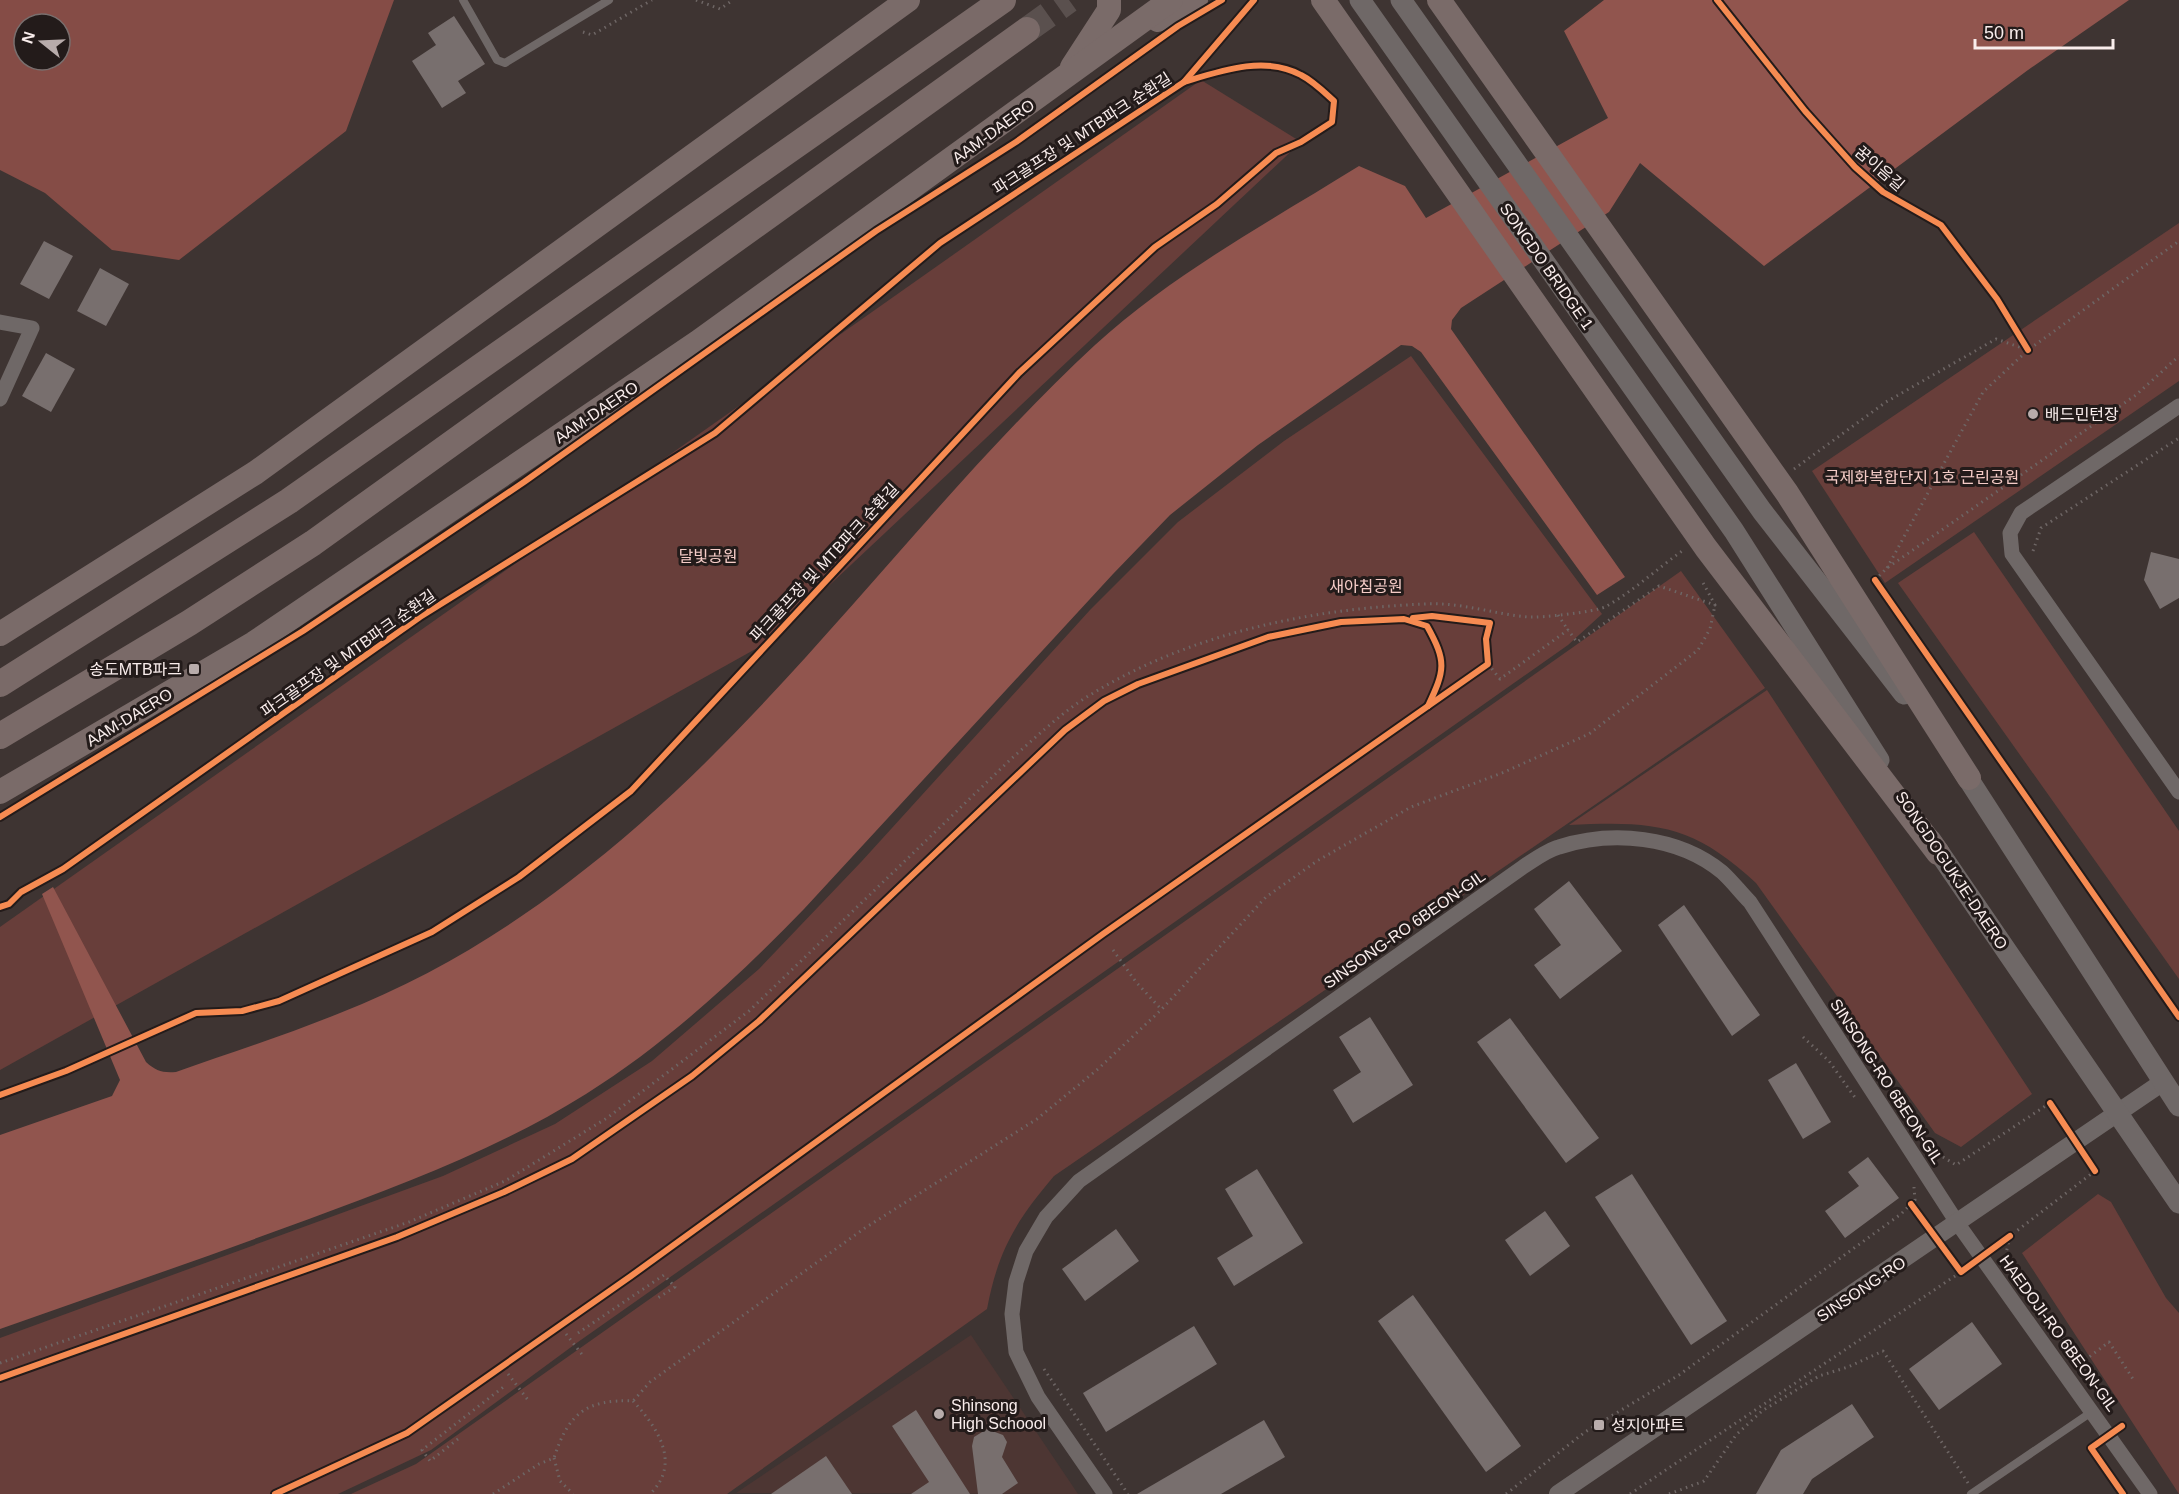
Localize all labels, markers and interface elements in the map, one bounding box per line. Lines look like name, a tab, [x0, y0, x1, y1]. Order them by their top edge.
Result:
north arrow	[12, 12, 72, 72]
scale bar	[1975, 12, 2113, 50]
text: 50 m	[1984, 23, 2024, 43]
text: N	[18, 29, 38, 46]
street label: 파크골프장 및 MTB파크 순환길	[990, 69, 1175, 197]
street label: AAM-DAERO	[949, 96, 1037, 167]
street label: 꿈이음길	[1852, 143, 1907, 194]
street label: SONGDO BRIDGE 1	[1497, 200, 1597, 333]
street label: AAM-DAERO	[551, 378, 641, 447]
place label: 배드민턴장	[2045, 406, 2119, 423]
marker: 배드민턴장	[2026, 407, 2040, 421]
park label: 국제화복합단지 1호 근린공원	[1825, 469, 2019, 486]
street label: 파크골프장 및 MTB파크 순환길	[747, 480, 902, 645]
park label: 달빛공원	[679, 548, 737, 565]
park label: 새아침공원	[1329, 578, 1403, 595]
street label: 파크골프장 및 MTB파크 순환길	[258, 586, 439, 720]
place label: 송도MTB파크	[89, 661, 182, 678]
marker: 송도MTB파크	[187, 662, 201, 676]
street label: AAM-DAERO	[83, 685, 175, 750]
street label: SONGDOGUKJE-DAERO	[1892, 788, 2011, 952]
street label: SINSONG-RO 6BEON-GIL	[1320, 867, 1488, 992]
street label: SINSONG-RO 6BEON-GIL	[1827, 996, 1946, 1167]
street label: HAEDOJI-RO 6BEON-GIL	[1996, 1252, 2121, 1415]
street label: SINSONG-RO	[1814, 1254, 1909, 1325]
place label: Shinsong High Schoool	[951, 1397, 1046, 1432]
marker: Shinsong High Schoool	[932, 1407, 946, 1421]
place label: 성지아파트	[1611, 1417, 1685, 1434]
marker: 성지아파트	[1592, 1418, 1606, 1432]

